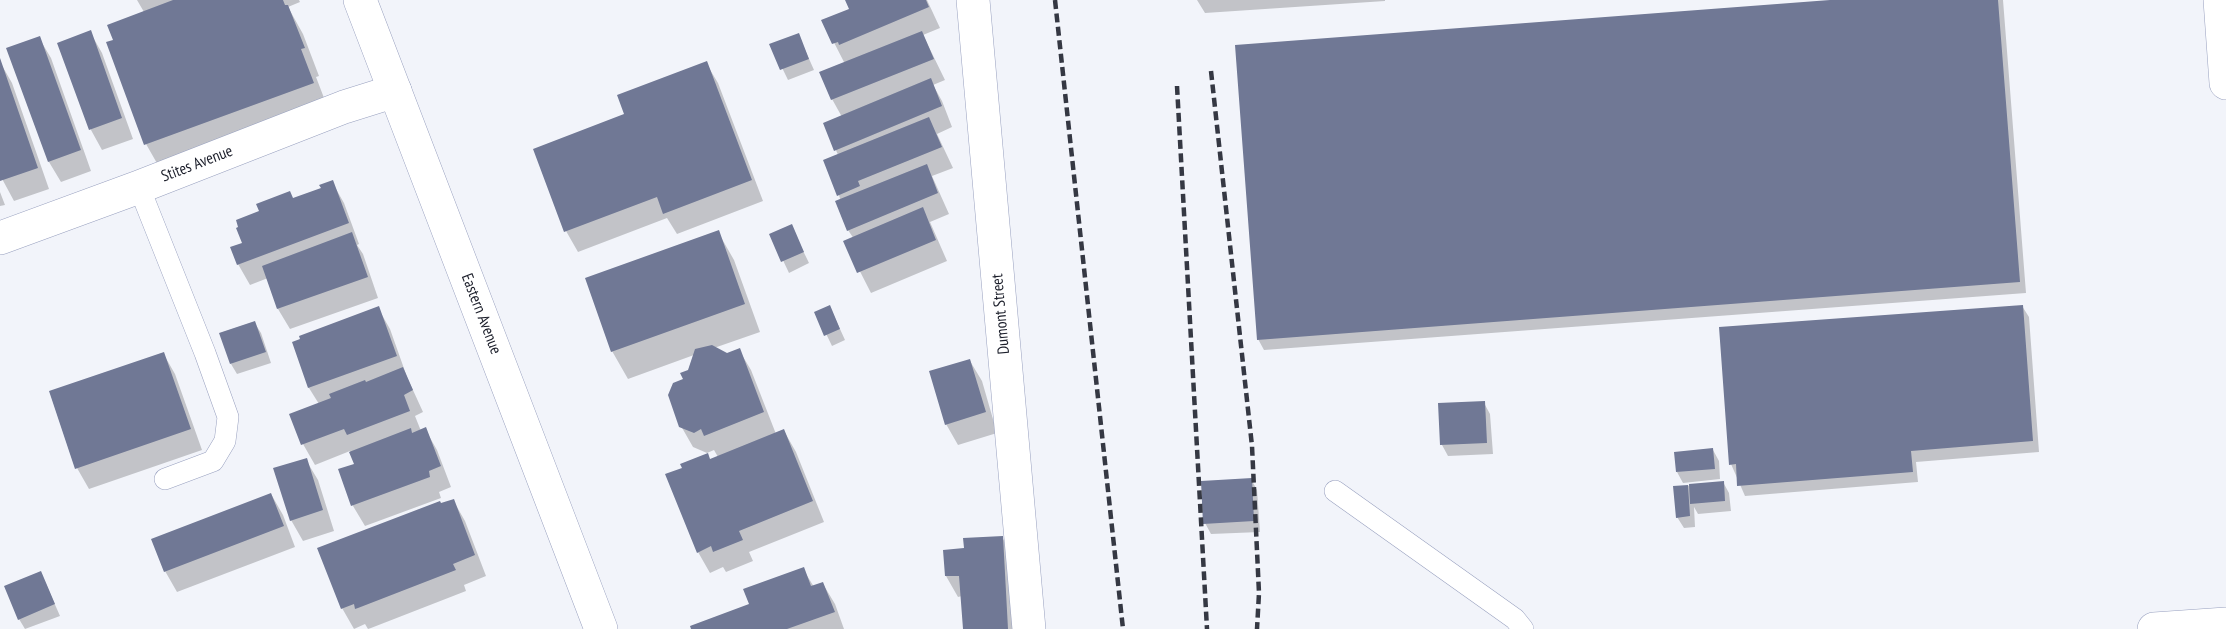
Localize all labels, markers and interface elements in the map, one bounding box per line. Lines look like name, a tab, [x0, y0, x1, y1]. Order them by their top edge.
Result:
street label: Stites Avenue	[159, 142, 235, 186]
street label: Eastern Avenue	[457, 271, 505, 357]
street label: Dumont Street	[988, 273, 1014, 355]

